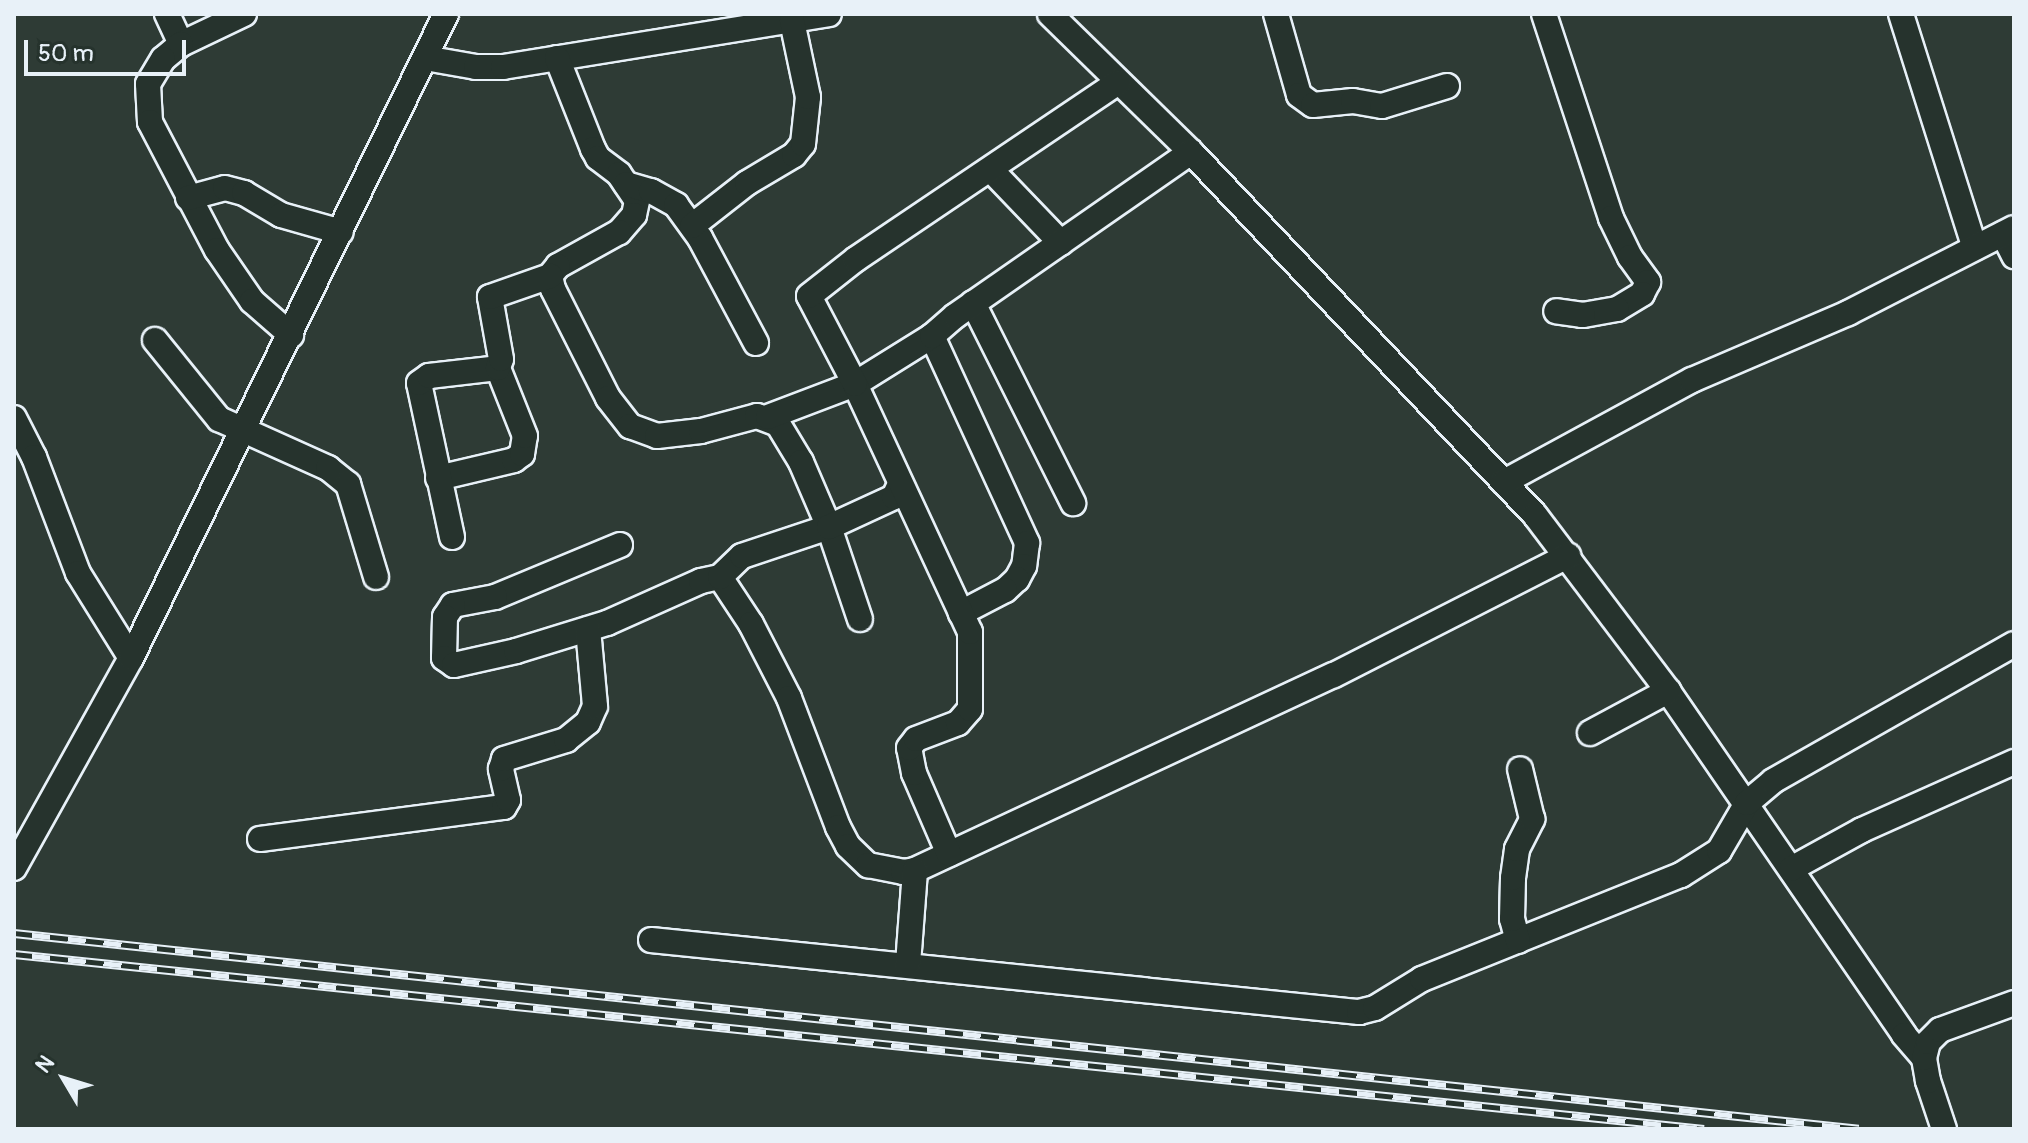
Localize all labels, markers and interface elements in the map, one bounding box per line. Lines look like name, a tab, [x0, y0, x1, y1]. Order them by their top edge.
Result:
scale bar	[28, 24, 190, 74]
text: 50 m	[38, 39, 94, 68]
north arrow	[24, 1039, 104, 1119]
text: N	[29, 1050, 61, 1079]

